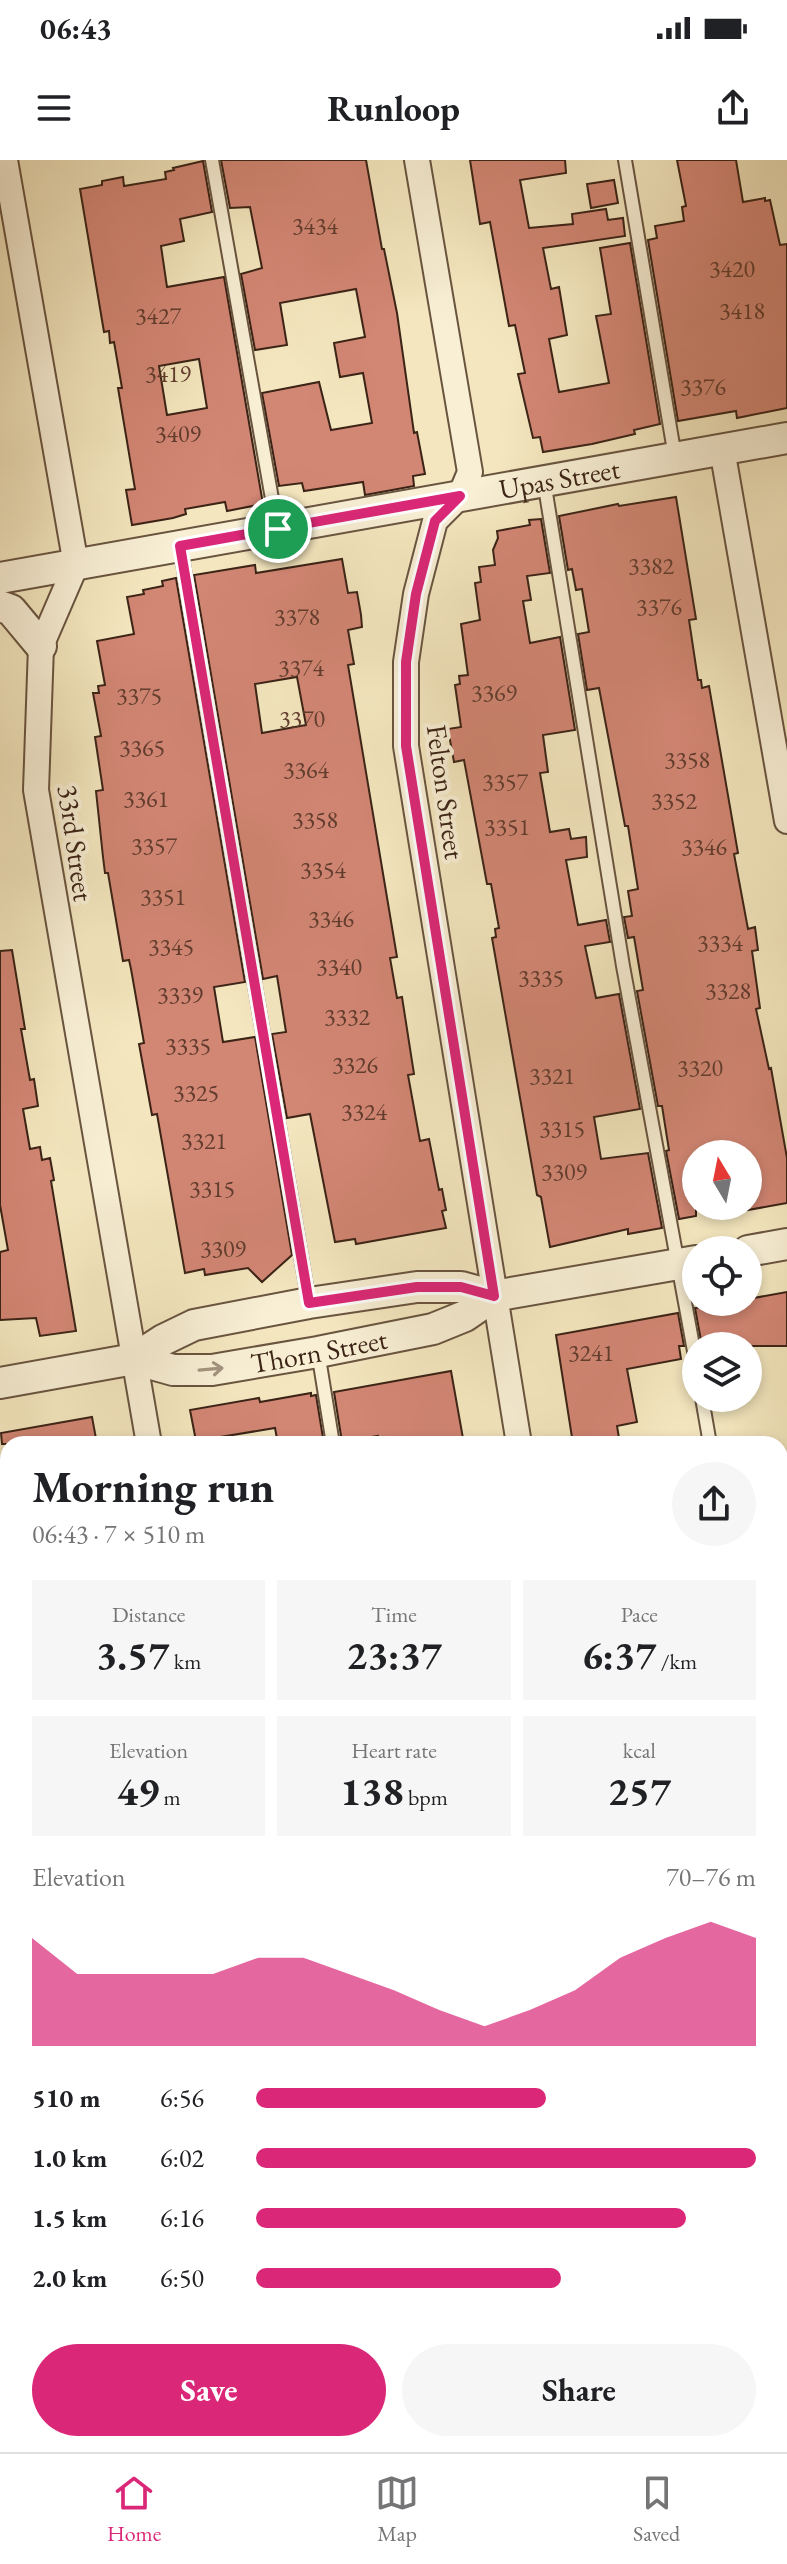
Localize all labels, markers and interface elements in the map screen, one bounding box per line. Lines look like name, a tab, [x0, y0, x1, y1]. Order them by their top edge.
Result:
text: 06:43	[40, 9, 112, 48]
text: Runloop	[327, 85, 460, 132]
icon: menu	[32, 86, 76, 130]
icon: share	[711, 86, 755, 130]
house number: 3434	[292, 210, 339, 241]
house number: 3420	[709, 253, 755, 284]
house number: 3418	[719, 295, 765, 326]
house number: 3427	[135, 300, 182, 331]
house number: 3419	[145, 358, 192, 389]
house number: 3376	[680, 371, 726, 402]
house number: 3409	[155, 418, 202, 449]
street label: Upas Street	[496, 450, 623, 507]
pin	[244, 495, 312, 563]
icon: arrive	[256, 507, 300, 551]
house number: 3382	[628, 550, 675, 581]
house number: 3376	[636, 591, 682, 622]
house number: 3378	[274, 601, 320, 632]
house number: 3374	[278, 652, 325, 683]
house number: 3369	[471, 677, 518, 708]
house number: 3375	[116, 680, 162, 711]
house number: 3370	[279, 703, 325, 734]
street label: Felton Street	[419, 722, 473, 862]
house number: 3365	[119, 732, 165, 763]
house number: 3358	[664, 744, 710, 775]
house number: 3364	[283, 754, 330, 785]
house number: 3357	[482, 766, 529, 797]
street label: 33rd Street	[50, 782, 102, 904]
house number: 3361	[123, 783, 169, 814]
house number: 3352	[651, 785, 698, 816]
house number: 3358	[292, 804, 338, 835]
house number: 3351	[484, 811, 530, 842]
house number: 3357	[131, 830, 178, 861]
house number: 3346	[681, 831, 727, 862]
house number: 3354	[300, 854, 347, 885]
house number: 3351	[140, 881, 186, 912]
house number: 3346	[308, 903, 354, 934]
house number: 3334	[697, 927, 744, 958]
house number: 3345	[148, 931, 194, 962]
house number: 3340	[316, 951, 362, 982]
house number: 3335	[518, 962, 564, 993]
house number: 3328	[705, 975, 751, 1006]
house number: 3339	[157, 979, 204, 1010]
house number: 3332	[324, 1001, 371, 1032]
house number: 3335	[165, 1030, 211, 1061]
house number: 3326	[332, 1049, 378, 1080]
house number: 3320	[677, 1052, 723, 1083]
house number: 3321	[529, 1060, 575, 1091]
house number: 3325	[173, 1077, 219, 1108]
house number: 3324	[341, 1096, 388, 1127]
house number: 3315	[539, 1113, 585, 1144]
house number: 3321	[181, 1125, 227, 1156]
north arrow	[682, 1140, 762, 1220]
map controls	[682, 1140, 762, 1412]
house number: 3309	[541, 1156, 588, 1187]
house number: 3315	[189, 1173, 235, 1204]
house number: 3309	[200, 1233, 247, 1264]
button: locate	[682, 1236, 762, 1316]
street label: Thorn Street	[248, 1321, 391, 1381]
button: layers	[682, 1332, 762, 1412]
house number: 3241	[568, 1337, 614, 1368]
one-way arrow	[197, 1361, 223, 1376]
text: Morning run	[32, 1458, 274, 1515]
button: share	[672, 1462, 756, 1546]
text: 06:43 · 7 × 510 m	[32, 1517, 205, 1551]
text: Distance	[112, 1600, 185, 1629]
text: Time	[371, 1600, 417, 1629]
text: Pace	[621, 1600, 658, 1629]
text: 3.57	[96, 1629, 169, 1681]
text: 23:37	[346, 1629, 442, 1681]
text: 6:37	[582, 1629, 656, 1681]
text: km	[169, 1647, 201, 1676]
text: /km	[656, 1647, 697, 1676]
text: Elevation	[109, 1736, 188, 1765]
text: Heart rate	[351, 1736, 437, 1765]
text: kcal	[623, 1736, 656, 1765]
text: 49	[117, 1765, 159, 1817]
text: 138	[340, 1765, 404, 1817]
text: 257	[608, 1765, 671, 1817]
text: m	[159, 1783, 181, 1812]
text: bpm	[404, 1783, 448, 1812]
text: Elevation	[32, 1860, 126, 1894]
text: 70–76 m	[666, 1860, 756, 1894]
text: 510 m	[32, 2081, 100, 2115]
text: 6:56	[160, 2081, 204, 2115]
text: 1.0 km	[32, 2141, 107, 2175]
text: 6:02	[160, 2141, 204, 2175]
text: 1.5 km	[32, 2201, 107, 2235]
text: 6:16	[160, 2201, 204, 2235]
text: 2.0 km	[32, 2261, 107, 2295]
text: 6:50	[160, 2261, 204, 2295]
button: Save	[32, 2344, 386, 2436]
button: Share	[402, 2344, 756, 2436]
tab: Home	[107, 2471, 161, 2548]
tab: Map	[375, 2471, 419, 2548]
tab: Saved	[633, 2471, 680, 2548]

